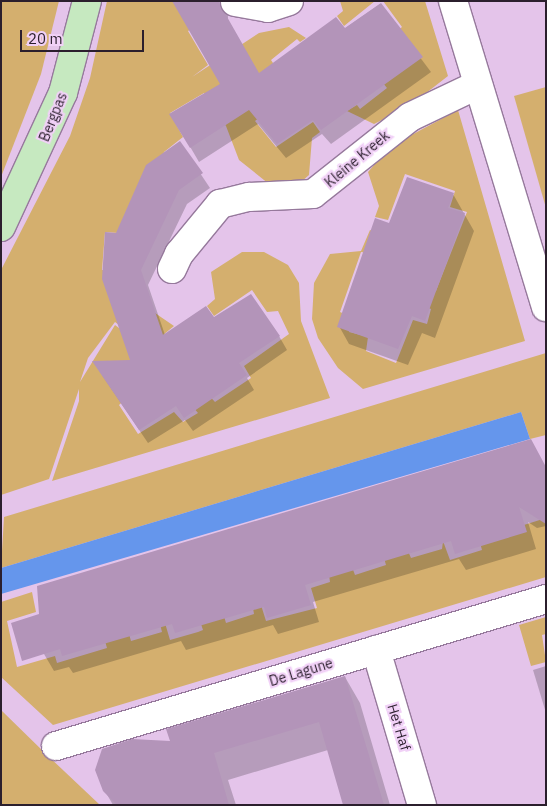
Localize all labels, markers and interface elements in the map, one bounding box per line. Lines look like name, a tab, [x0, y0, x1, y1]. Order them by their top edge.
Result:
scale bar	[22, 20, 146, 52]
text: 20 m	[28, 29, 63, 48]
street label: Bergpas	[36, 90, 70, 144]
street label: Kleine Kreek	[321, 127, 393, 191]
street label: De Lagune	[267, 654, 335, 690]
street label: Het Haf	[384, 702, 414, 752]

